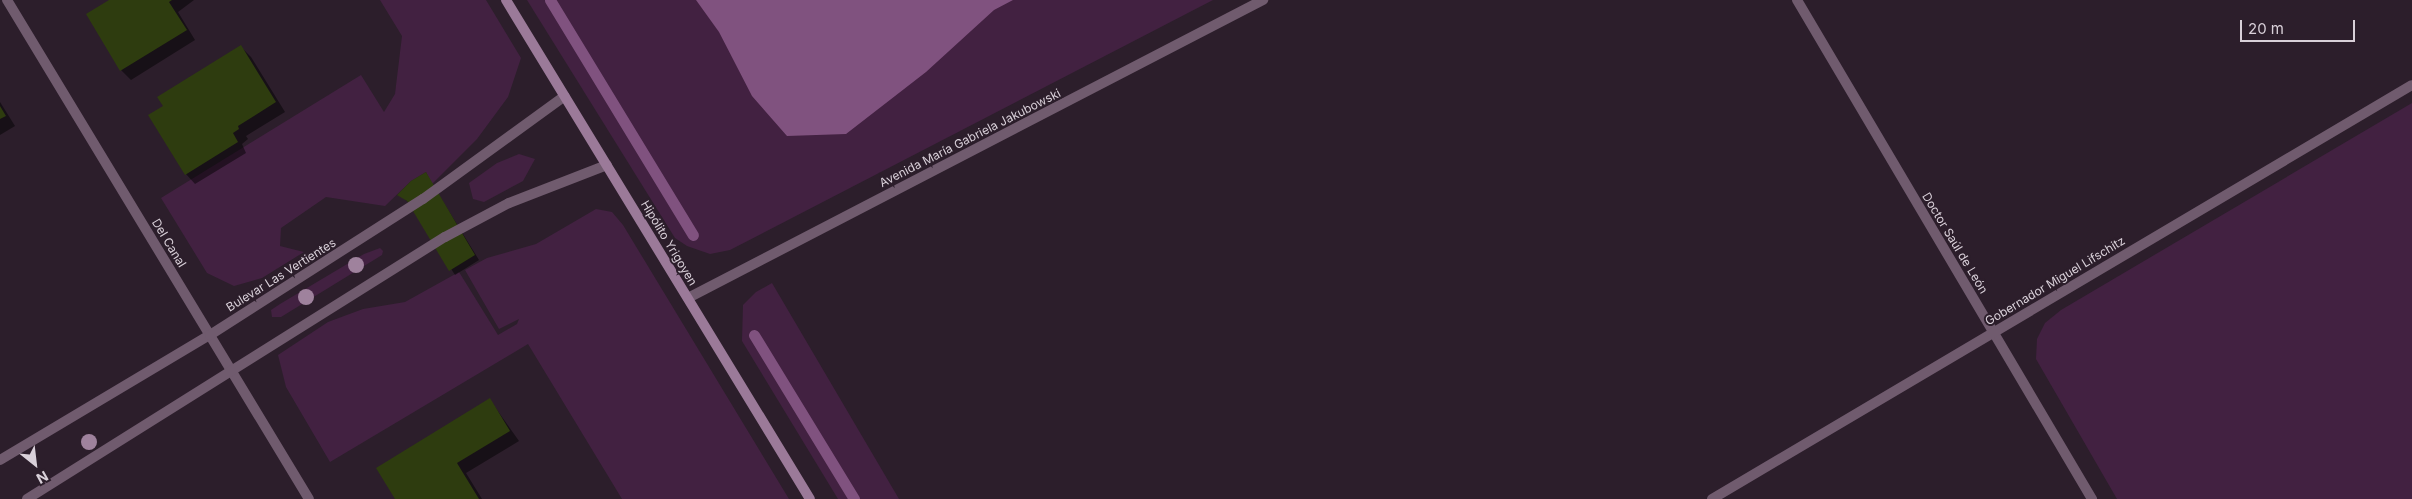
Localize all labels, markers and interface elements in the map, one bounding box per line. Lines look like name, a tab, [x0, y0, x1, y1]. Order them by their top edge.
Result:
scale bar	[2242, 10, 2357, 42]
text: 20 m	[2248, 19, 2284, 38]
street label: Avenida María Gabriela Jakubowski	[877, 86, 1063, 190]
street label: Doctor Saúl de León	[1919, 190, 1991, 296]
street label: Hipólito Yrigoyen	[638, 198, 700, 288]
street label: Del Canal	[149, 216, 189, 270]
street label: Gobernador Miguel Lifschitz	[1982, 233, 2128, 329]
street label: Bulevar Las Vertientes	[224, 235, 338, 315]
north arrow	[10, 439, 60, 489]
text: N	[34, 468, 51, 488]

